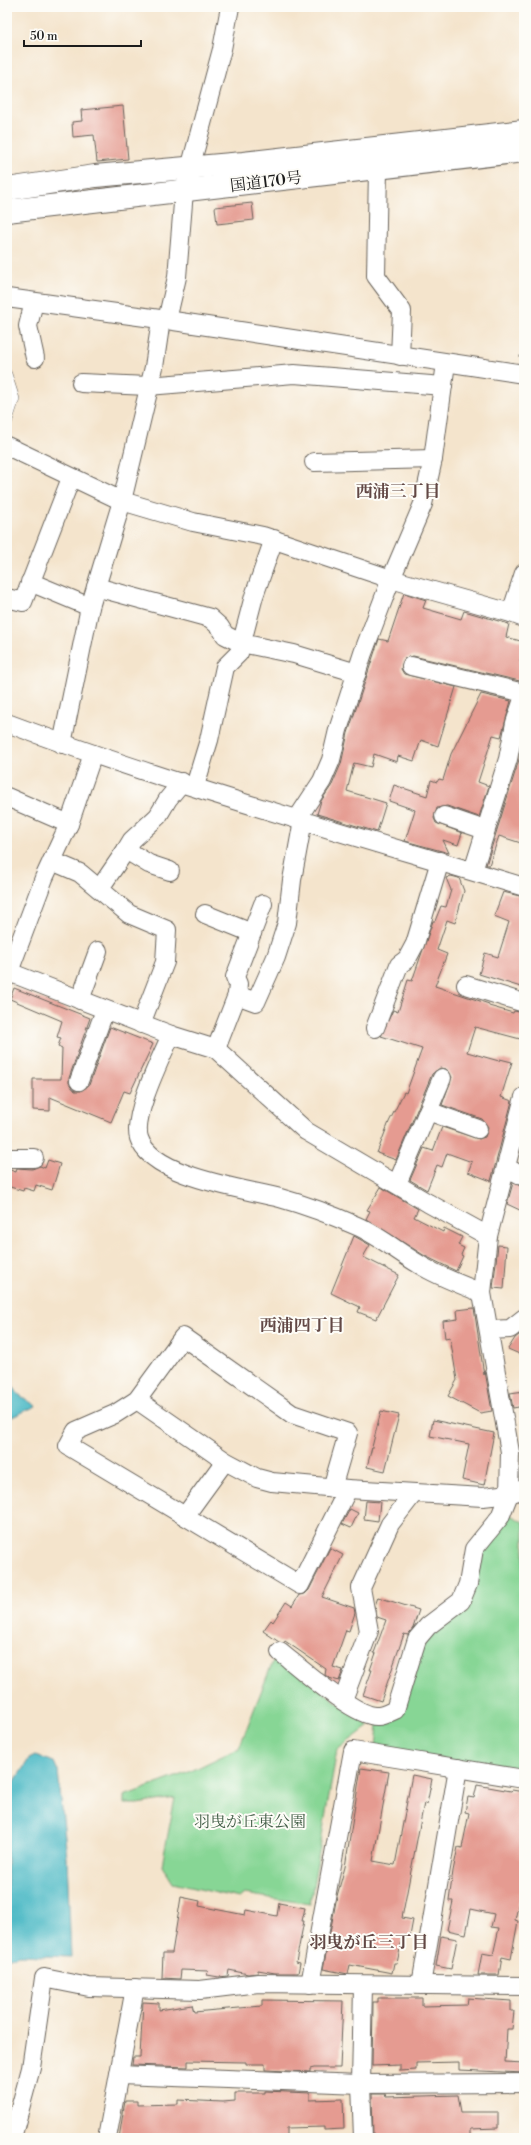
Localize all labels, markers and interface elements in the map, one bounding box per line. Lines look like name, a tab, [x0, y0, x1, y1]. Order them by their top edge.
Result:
scale bar	[24, 22, 141, 48]
text: 50 m	[30, 29, 58, 44]
street label: 国道170号	[229, 168, 303, 196]
district label: 西浦三丁目	[356, 481, 441, 503]
district label: 西浦四丁目	[260, 1315, 345, 1337]
park label: 羽曳が丘東公園	[194, 1812, 306, 1832]
district label: 羽曳が丘三丁目	[310, 1932, 429, 1954]

